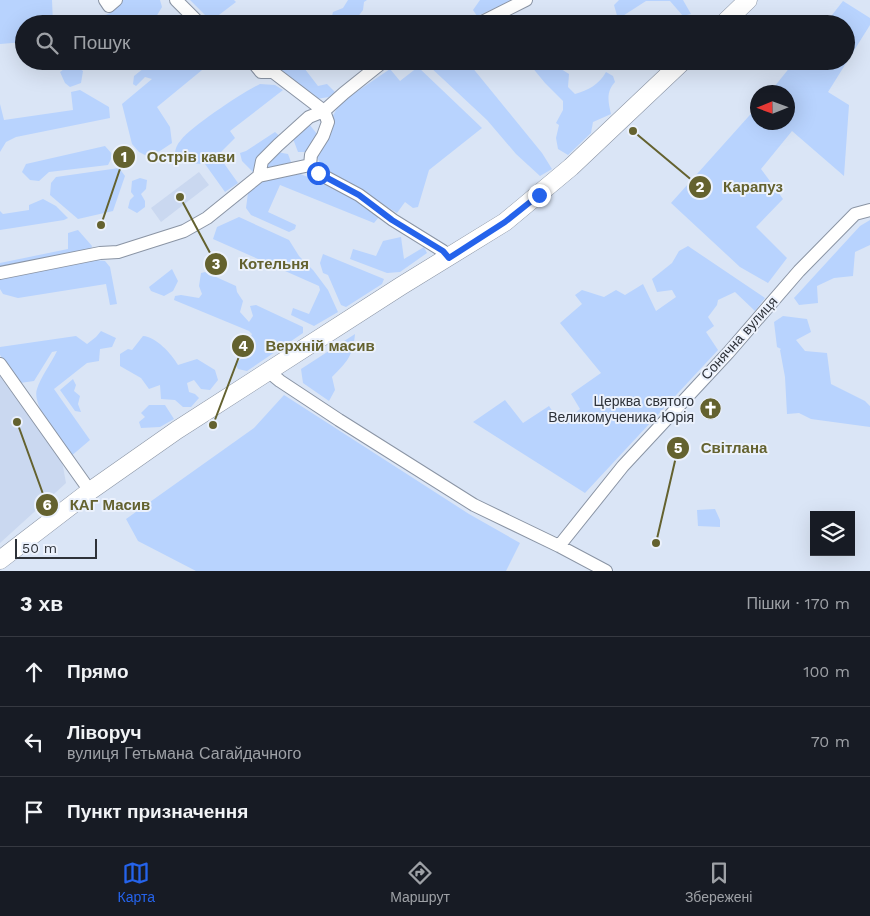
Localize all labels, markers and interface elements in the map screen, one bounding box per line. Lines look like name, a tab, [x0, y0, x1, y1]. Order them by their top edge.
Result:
search box	[15, 15, 855, 70]
icon: search	[33, 29, 61, 57]
text: Пошук	[73, 31, 130, 54]
north arrow	[750, 85, 795, 130]
callout: Острів кави	[112, 142, 245, 172]
text: 1	[121, 148, 127, 166]
text: Острів кави	[147, 148, 235, 166]
route start	[307, 162, 330, 185]
callout: Карапуз	[688, 172, 792, 202]
text: 2	[696, 178, 705, 196]
text: Карапуз	[723, 178, 783, 196]
route end	[528, 184, 551, 207]
callout: Котельня	[204, 249, 319, 279]
text: 3	[212, 255, 221, 273]
text: Котельня	[239, 255, 309, 273]
street label: Сонячна вулиця	[698, 293, 780, 383]
callout: Верхній масив	[230, 331, 385, 361]
text: 4	[238, 337, 248, 355]
text: Верхній масив	[265, 337, 375, 355]
place label: Церква святого Великомученика Юрія	[548, 393, 694, 425]
church icon: Церква святого Великомученика Юрія	[698, 397, 722, 421]
callout: Світлана	[665, 433, 777, 463]
text: 5	[674, 439, 683, 457]
text: Світлана	[701, 439, 768, 457]
callout: КАГ Масив	[35, 490, 160, 520]
text: 6	[42, 496, 52, 514]
text: КАГ Масив	[70, 496, 150, 514]
map controls	[810, 511, 855, 556]
button: layers	[810, 511, 855, 556]
scale bar	[15, 536, 98, 559]
text: 50 m	[22, 540, 57, 556]
text: 3 хв	[20, 591, 63, 616]
text: Пішки · 170 m	[746, 594, 850, 613]
icon: ahead	[20, 658, 48, 686]
text: Прямо	[67, 660, 129, 683]
text: 100 m	[803, 662, 850, 681]
text: Ліворуч	[67, 721, 142, 744]
icon: left	[20, 728, 48, 756]
text: 70 m	[811, 732, 850, 751]
text: вулиця Гетьмана Сагайдачного	[67, 744, 301, 763]
icon: arrive	[20, 798, 48, 826]
text: Пункт призначення	[67, 800, 248, 823]
tab: Карта	[118, 859, 155, 905]
tab: Маршрут	[390, 859, 450, 905]
tab: Збережені	[685, 859, 752, 905]

